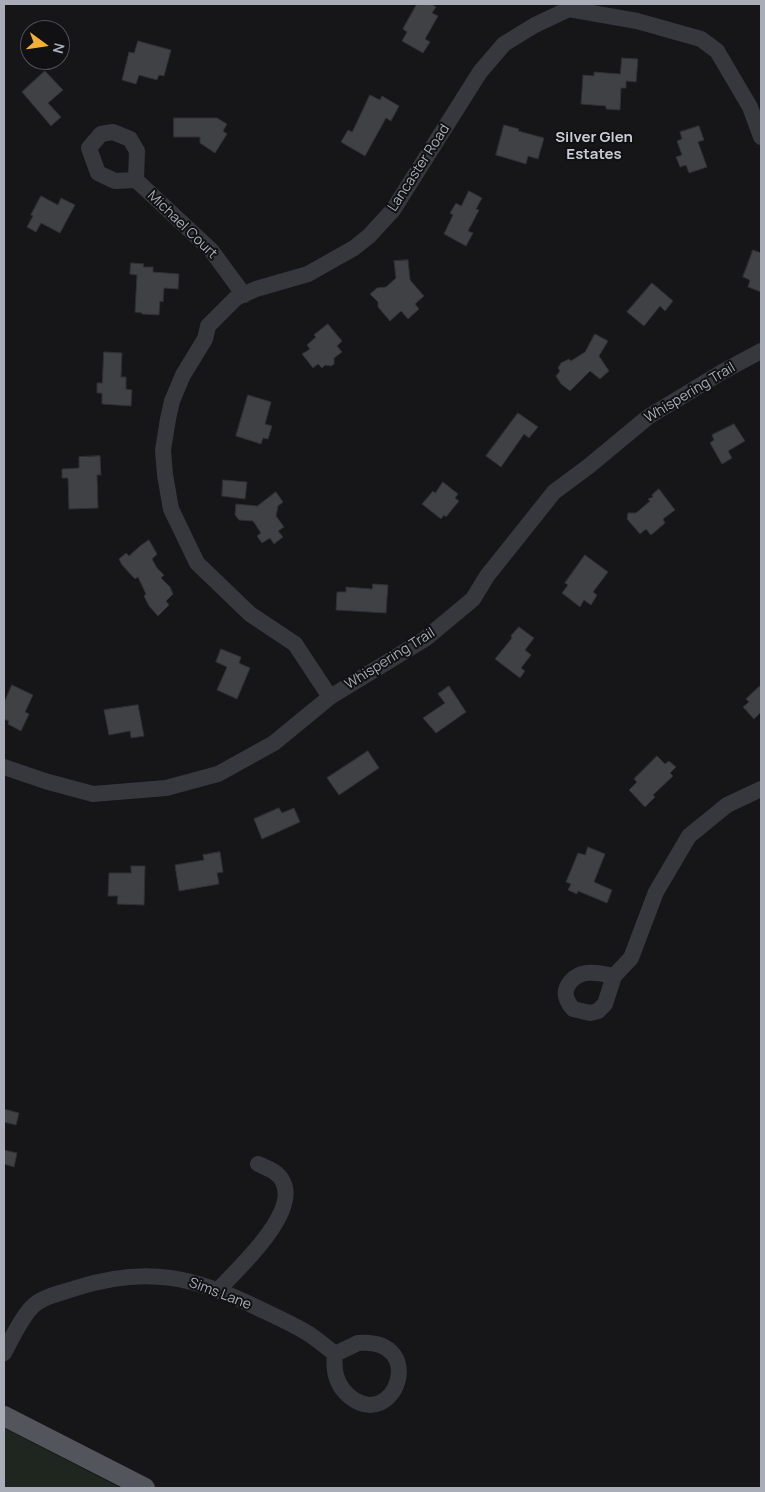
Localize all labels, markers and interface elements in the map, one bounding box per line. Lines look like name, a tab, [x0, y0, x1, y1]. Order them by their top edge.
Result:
north arrow	[20, 20, 70, 70]
text: N	[49, 41, 70, 56]
street label: Lancaster Road	[385, 121, 453, 215]
district label: Silver Glen Estates	[555, 129, 633, 164]
street label: Michael Court	[144, 188, 220, 262]
street label: Whispering Trail	[642, 359, 738, 427]
street label: Whispering Trail	[342, 625, 438, 693]
street label: Sims Lane	[187, 1274, 253, 1314]

